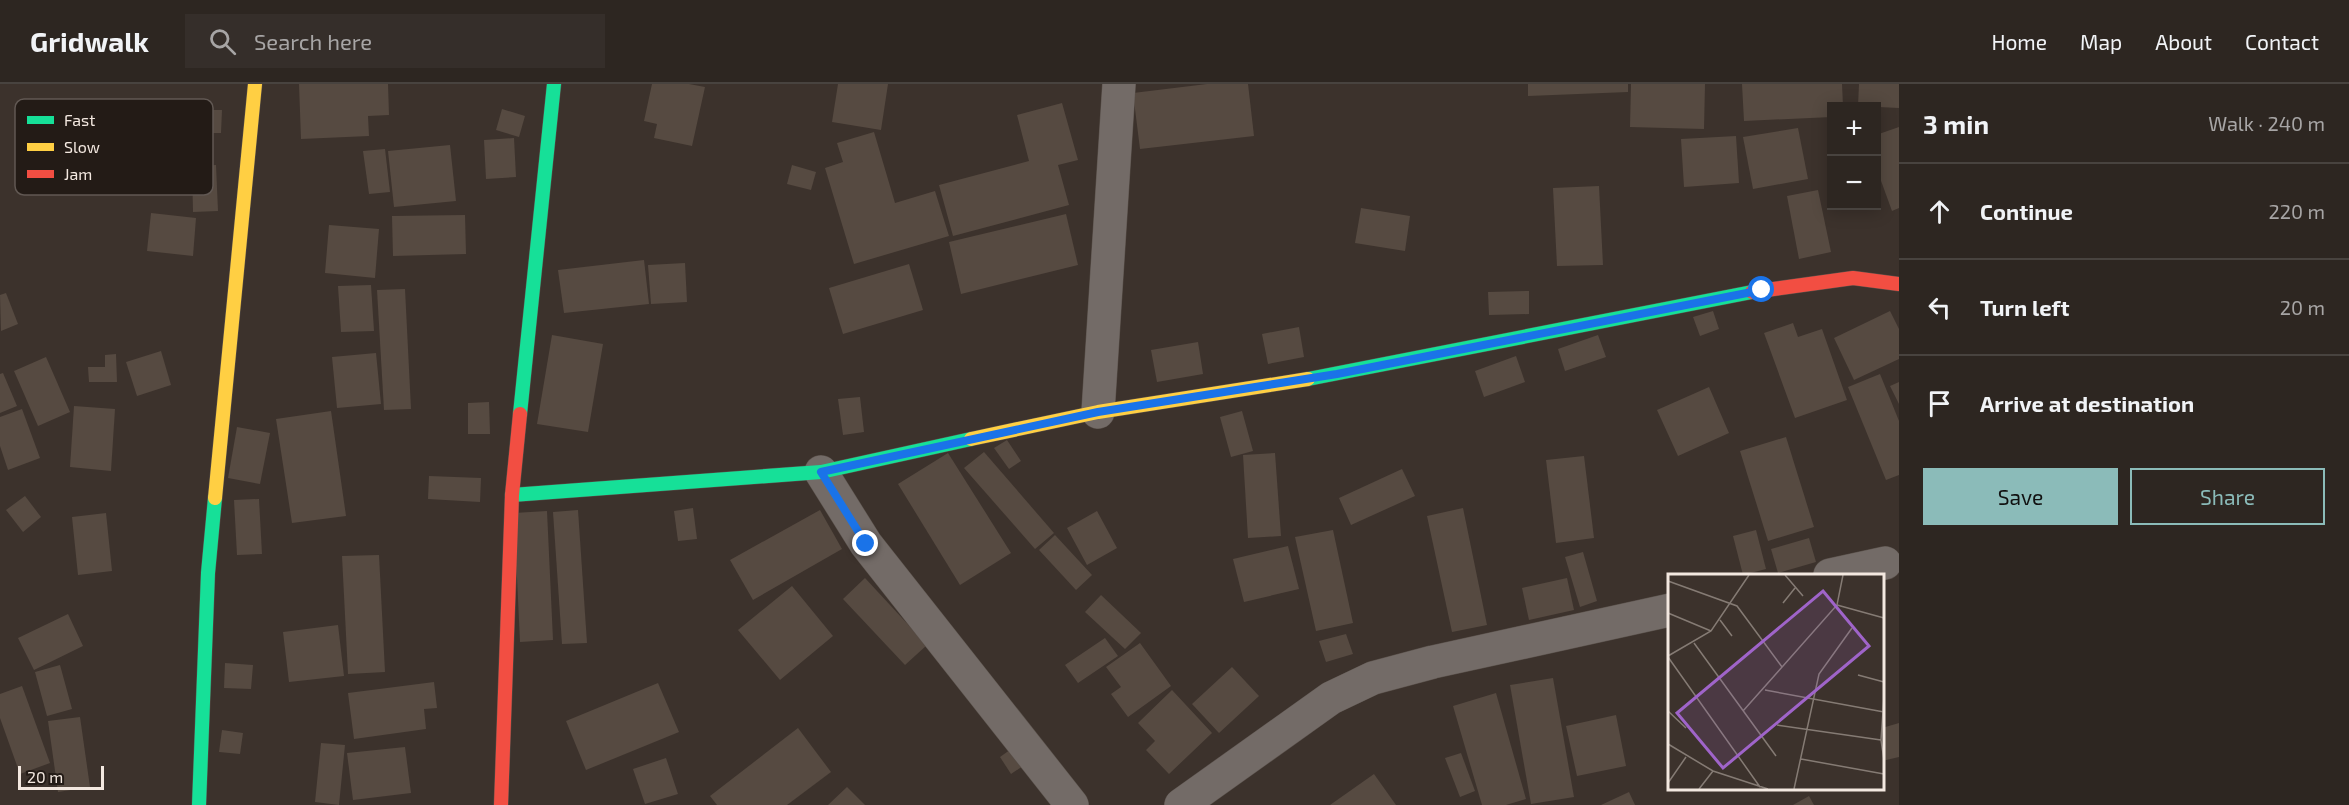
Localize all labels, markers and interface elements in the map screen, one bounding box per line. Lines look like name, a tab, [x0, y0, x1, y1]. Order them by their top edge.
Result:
search box	[185, 14, 605, 68]
text: Gridwalk	[30, 24, 149, 58]
icon: search	[206, 25, 239, 58]
text: Search here	[254, 28, 372, 54]
text: Home	[1991, 29, 2047, 54]
text: Map	[2080, 29, 2122, 54]
text: About	[2155, 29, 2212, 54]
text: Contact	[2245, 29, 2319, 54]
legend	[15, 99, 213, 195]
map controls	[1827, 102, 1881, 210]
button: +	[1827, 102, 1881, 156]
text: 3 min	[1923, 108, 1989, 139]
text: Fast	[64, 110, 95, 129]
text: Walk · 240 m	[2208, 111, 2325, 135]
text: Slow	[64, 137, 100, 156]
button: −	[1827, 156, 1881, 210]
text: Jam	[64, 164, 92, 183]
icon: ahead	[1923, 195, 1956, 228]
text: Continue	[1980, 198, 2073, 224]
text: 220 m	[2268, 199, 2325, 223]
route start	[1748, 276, 1774, 302]
icon: left	[1923, 291, 1956, 324]
text: Turn left	[1980, 294, 2069, 320]
text: 20 m	[2280, 295, 2325, 319]
icon: arrive	[1923, 387, 1956, 420]
text: Arrive at destination	[1980, 390, 2194, 416]
button: Save	[1923, 468, 2118, 525]
button: Share	[2130, 468, 2325, 525]
route end	[852, 530, 878, 556]
inset map	[1668, 574, 1884, 790]
scale bar	[18, 763, 104, 790]
text: 20 m	[27, 767, 63, 786]

